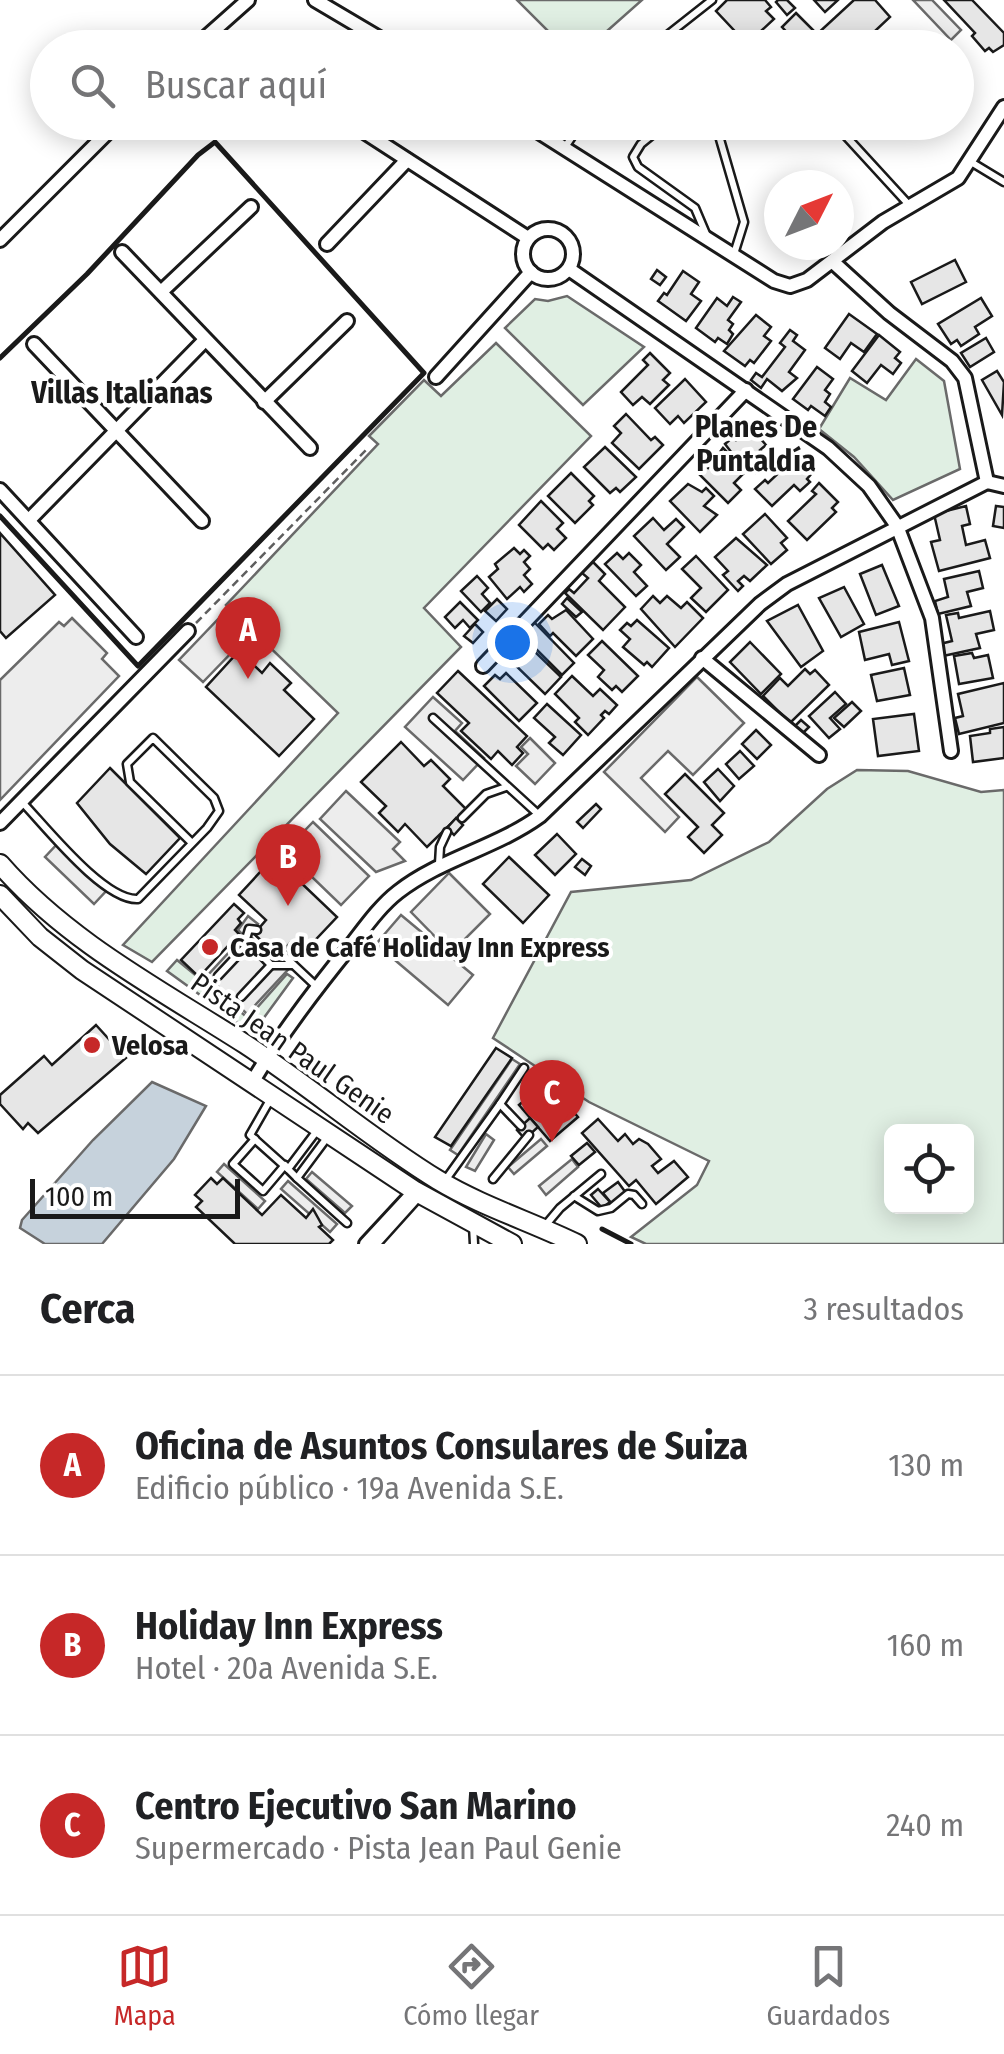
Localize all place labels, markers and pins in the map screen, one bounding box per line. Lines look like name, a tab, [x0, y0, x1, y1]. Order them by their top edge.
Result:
pin: A	[216, 596, 280, 679]
pin: B	[256, 824, 320, 906]
place label: Casa de Café Holiday Inn Express	[230, 931, 610, 964]
marker: Casa de Café Holiday Inn Express	[199, 936, 221, 958]
place label: Velosa	[111, 1029, 189, 1062]
marker: Velosa	[81, 1034, 103, 1056]
pin: C	[520, 1060, 584, 1142]

